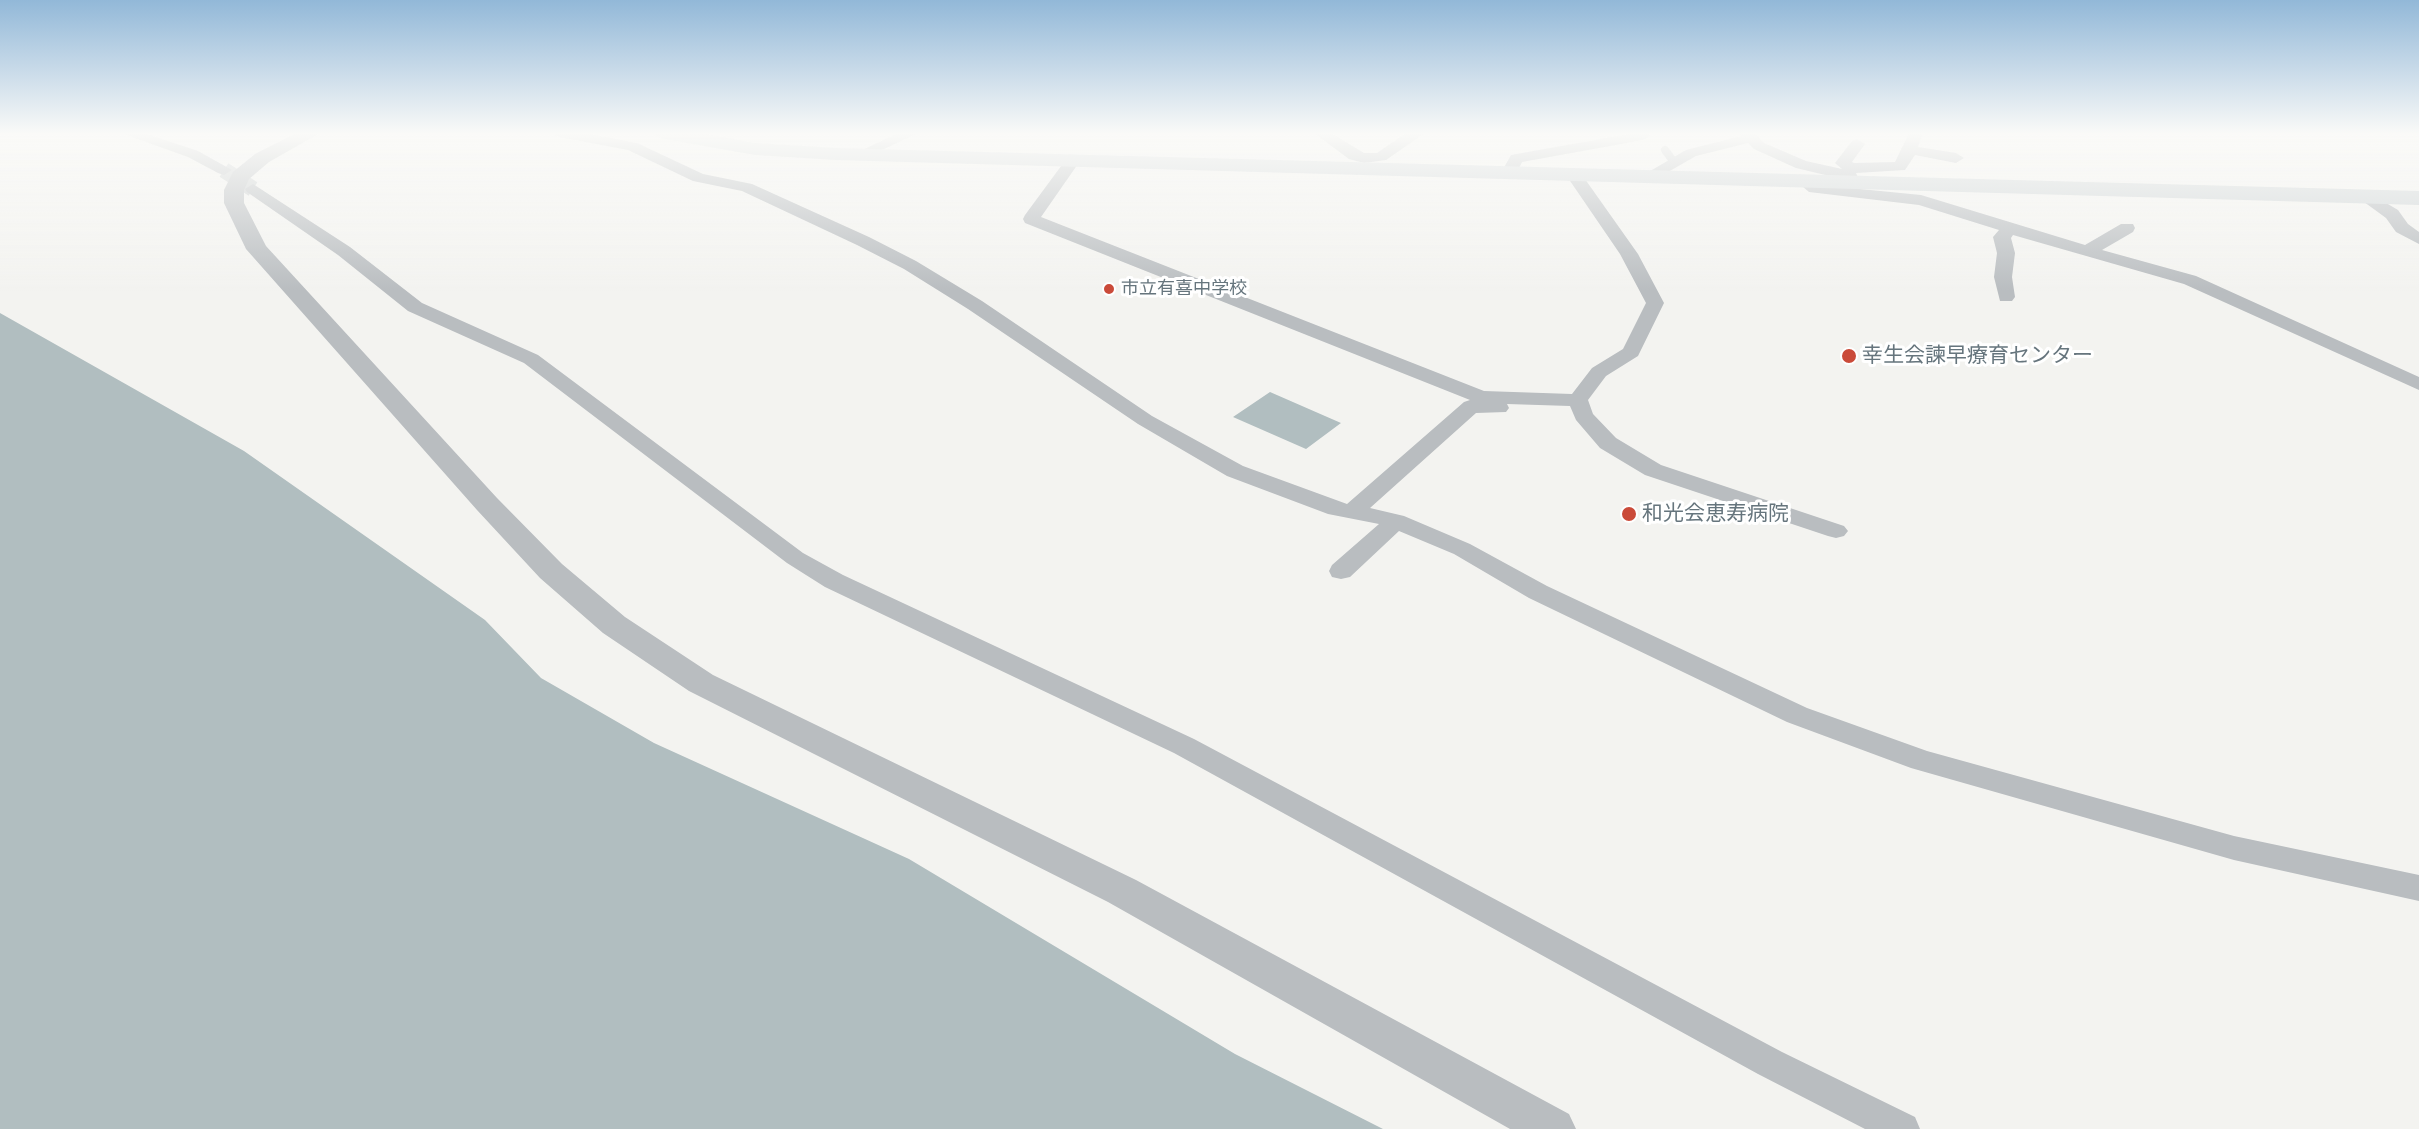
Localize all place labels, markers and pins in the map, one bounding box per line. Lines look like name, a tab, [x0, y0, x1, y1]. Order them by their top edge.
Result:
place label: 市立有喜中学校	[1121, 278, 1247, 300]
marker: 市立有喜中学校	[1102, 282, 1116, 296]
place label: 幸生会諫早療育センター	[1862, 343, 2093, 369]
marker: 幸生会諫早療育センター	[1840, 347, 1858, 365]
place label: 和光会恵寿病院	[1642, 501, 1789, 527]
marker: 和光会恵寿病院	[1620, 505, 1638, 523]

